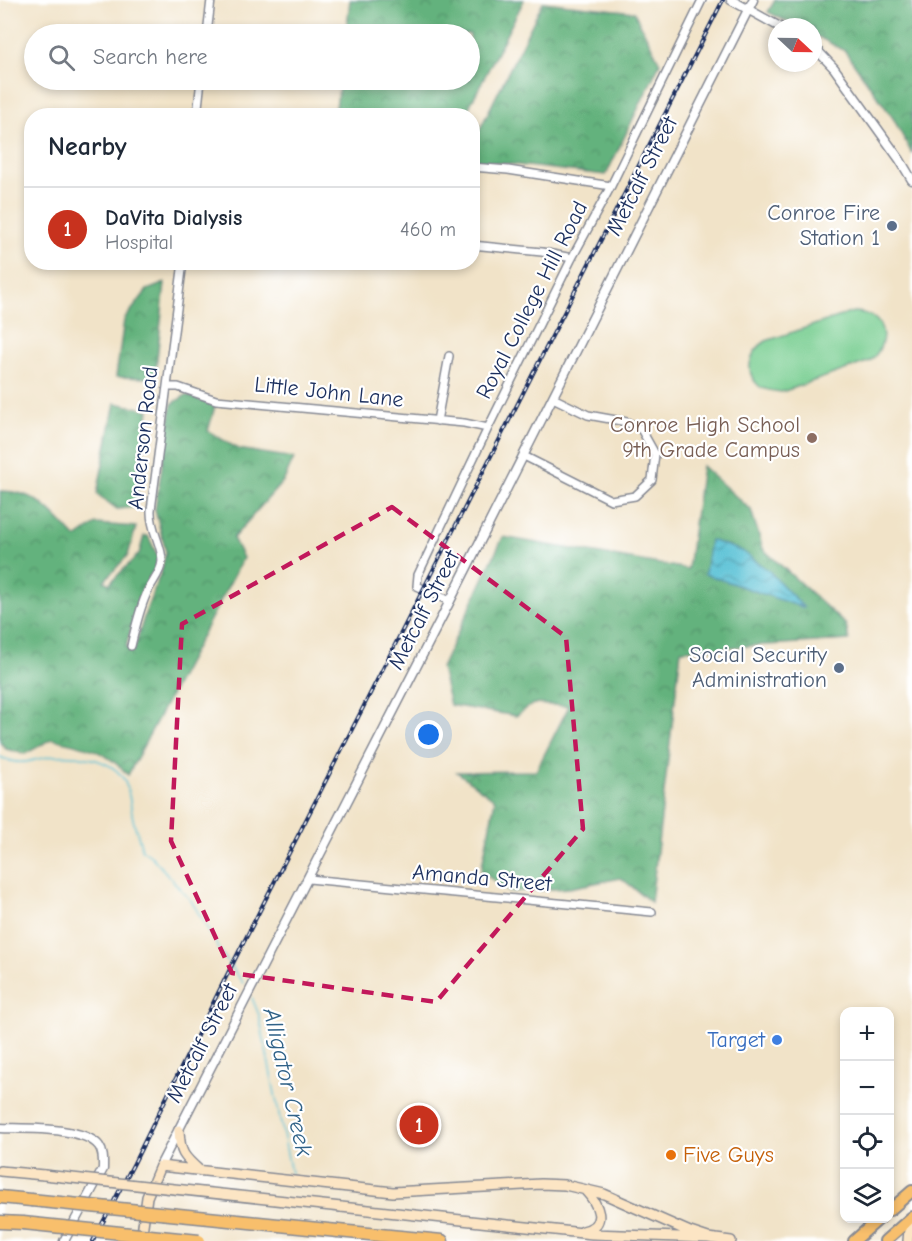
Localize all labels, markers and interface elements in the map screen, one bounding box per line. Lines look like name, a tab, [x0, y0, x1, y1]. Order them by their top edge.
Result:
north arrow	[768, 18, 822, 72]
search box	[24, 24, 480, 90]
icon: search	[45, 41, 78, 74]
text: Search here	[93, 44, 208, 70]
street label: Metcalf Street	[601, 111, 684, 240]
text: Nearby	[48, 132, 127, 162]
street label: Royal College Hill Road	[471, 197, 593, 403]
place label: Conroe Fire Station 1	[767, 200, 880, 251]
text: DaVita Dialysis	[105, 205, 242, 231]
text: 1	[64, 218, 71, 241]
text: 460 m	[400, 218, 456, 241]
marker: Conroe Fire Station 1	[885, 219, 899, 233]
text: Hospital	[105, 231, 173, 254]
street label: Anderson Road	[123, 365, 163, 511]
street label: Little John Lane	[253, 371, 405, 413]
place label: Conroe High School 9th Grade Campus	[610, 412, 800, 463]
marker: Conroe High School 9th Grade Campus	[805, 431, 819, 445]
street label: Metcalf Street	[383, 545, 466, 674]
place label: Social Security Administration	[689, 642, 827, 693]
marker: Social Security Administration	[832, 661, 846, 675]
your location	[414, 720, 443, 749]
street label: Amanda Street	[411, 859, 554, 897]
street label: Metcalf Street	[161, 978, 244, 1107]
water label: Alligator Creek	[257, 1004, 319, 1159]
map controls	[840, 1007, 894, 1223]
button: +	[840, 1007, 894, 1061]
place label: Target	[707, 1027, 766, 1053]
marker: Target	[770, 1033, 784, 1047]
button: −	[840, 1061, 894, 1115]
pin: 1	[400, 1102, 438, 1148]
button: locate	[840, 1115, 894, 1169]
place label: Five Guys	[683, 1142, 774, 1168]
marker: Five Guys	[664, 1148, 678, 1162]
button: layers	[840, 1169, 894, 1223]

